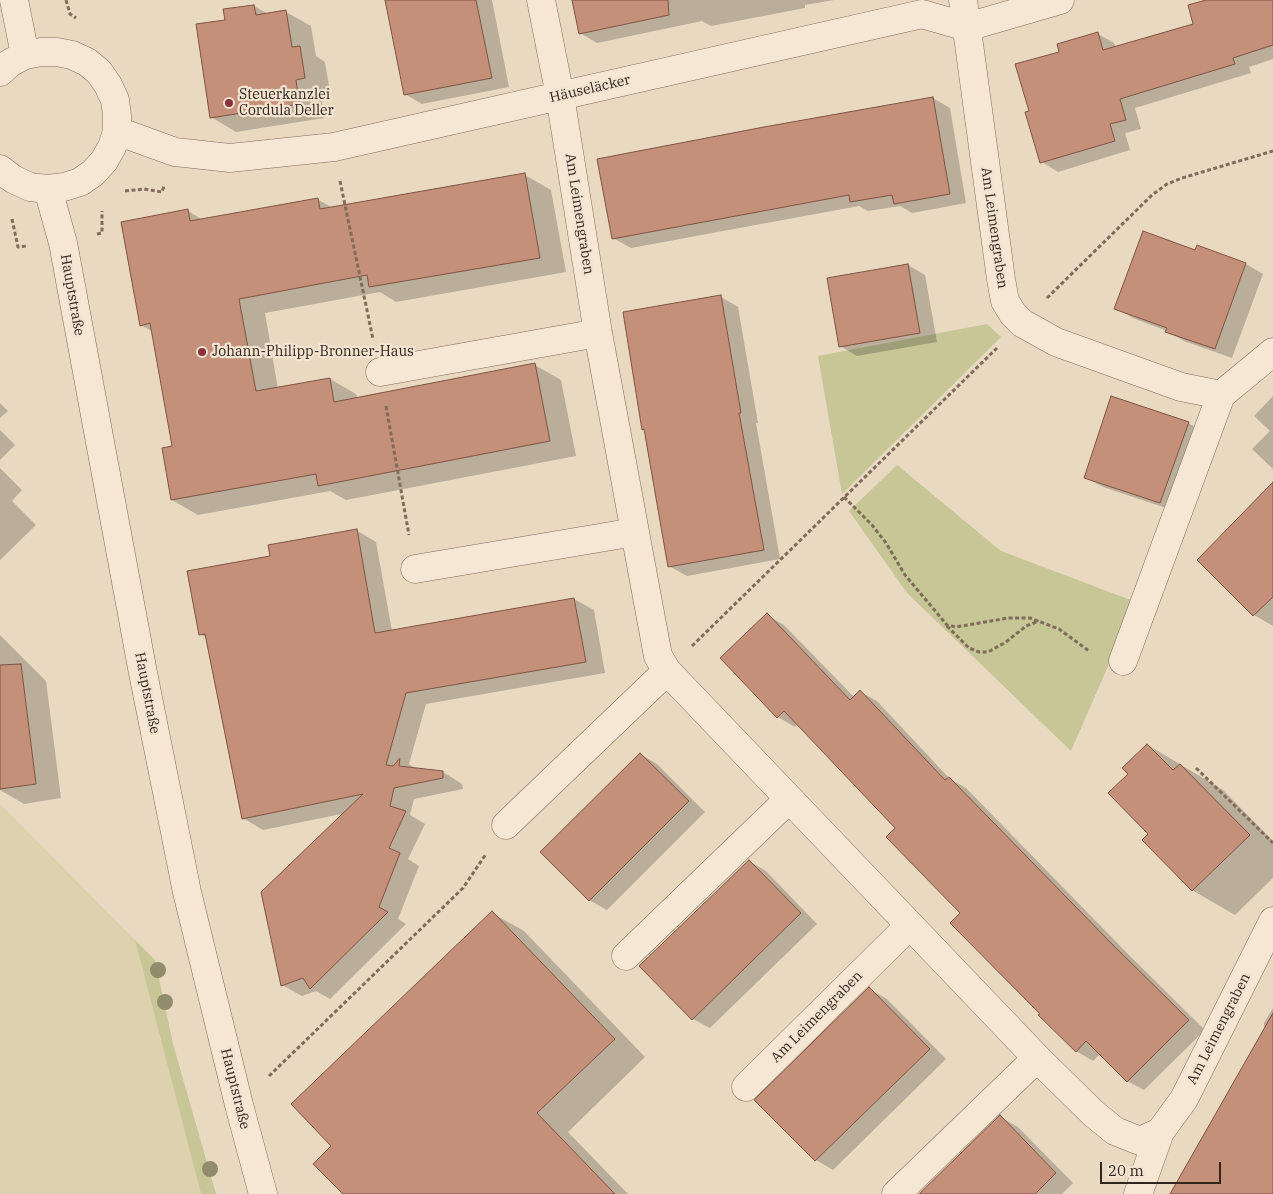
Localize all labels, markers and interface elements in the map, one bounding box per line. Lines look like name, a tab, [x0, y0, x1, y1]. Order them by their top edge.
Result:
street label: Häuseläcker	[548, 72, 632, 106]
place label: Steuerkanzlei Cordula Deller	[239, 87, 334, 120]
marker: Steuerkanzlei Cordula Deller	[223, 97, 235, 109]
street label: Am Leimengraben	[561, 152, 597, 276]
street label: Am Leimengraben	[977, 166, 1011, 290]
street label: Hauptstraße	[57, 253, 87, 337]
place label: Johann-Philipp-Bronner-Haus	[212, 344, 414, 360]
marker: Johann-Philipp-Bronner-Haus	[196, 346, 208, 358]
street label: Hauptstraße	[131, 651, 163, 735]
street label: Am Leimengraben	[768, 968, 866, 1066]
street label: Am Leimengraben	[1184, 971, 1254, 1087]
street label: Hauptstraße	[217, 1047, 253, 1131]
scale bar	[1103, 1152, 1224, 1184]
text: 20 m	[1108, 1161, 1144, 1180]

